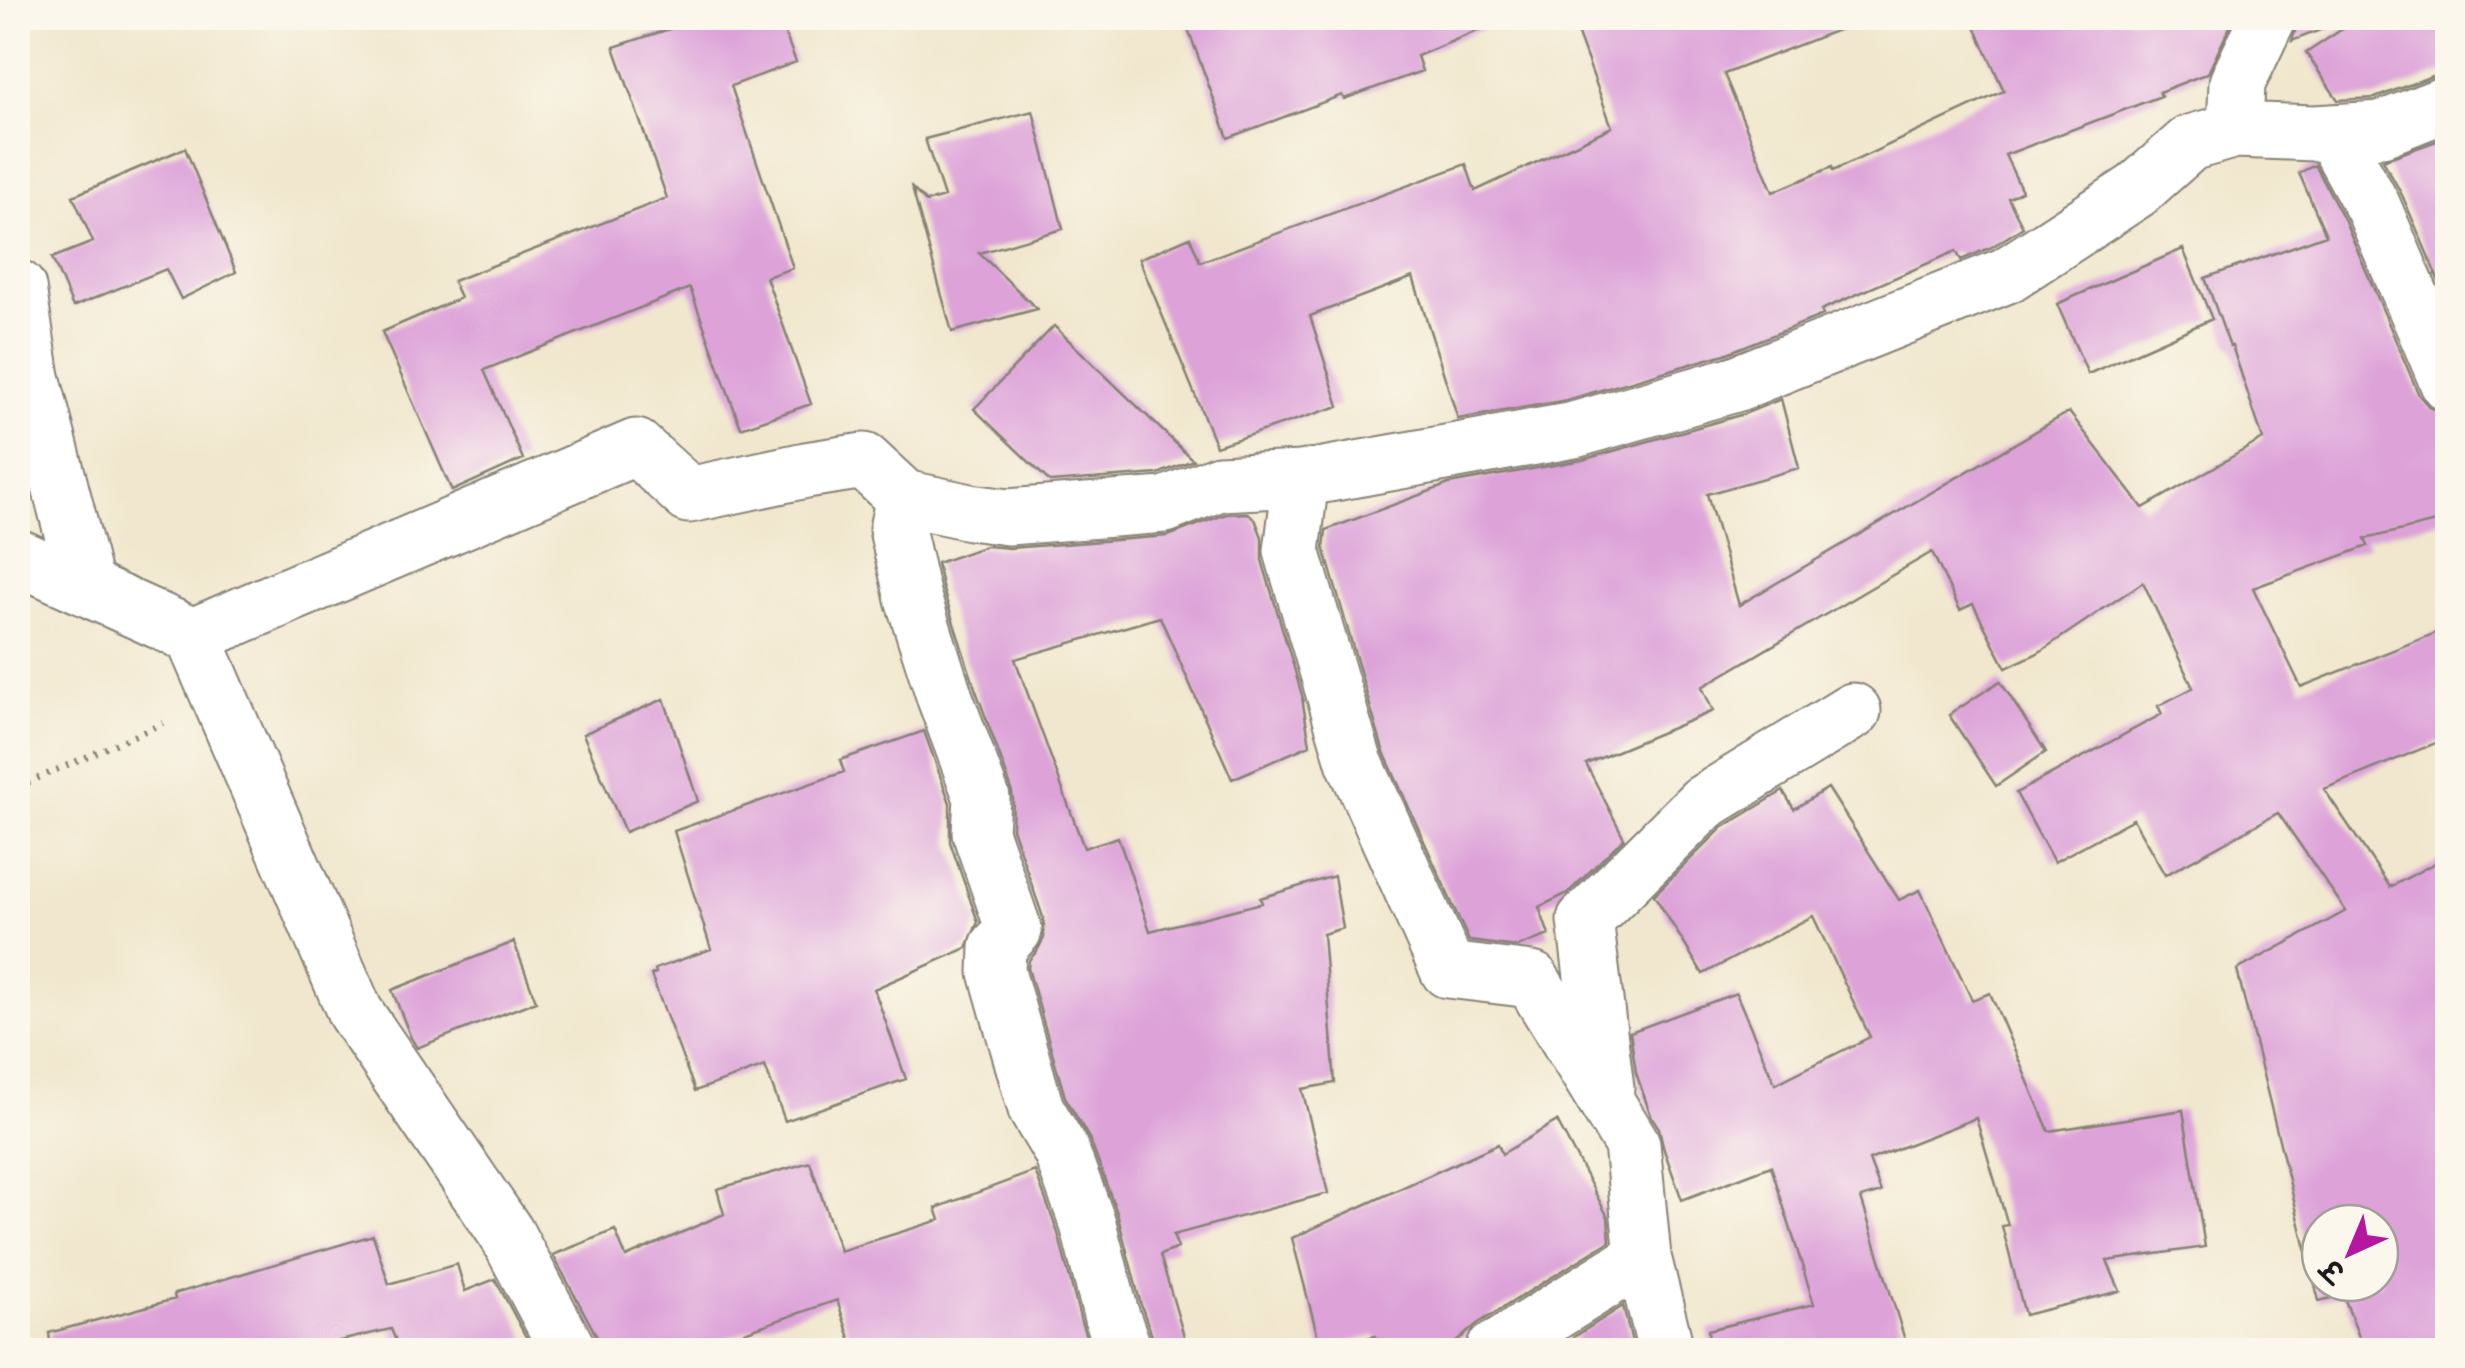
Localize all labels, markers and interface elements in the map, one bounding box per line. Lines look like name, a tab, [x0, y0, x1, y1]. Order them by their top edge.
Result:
north arrow	[2300, 1203, 2400, 1303]
text: उ	[2314, 1251, 2353, 1290]

